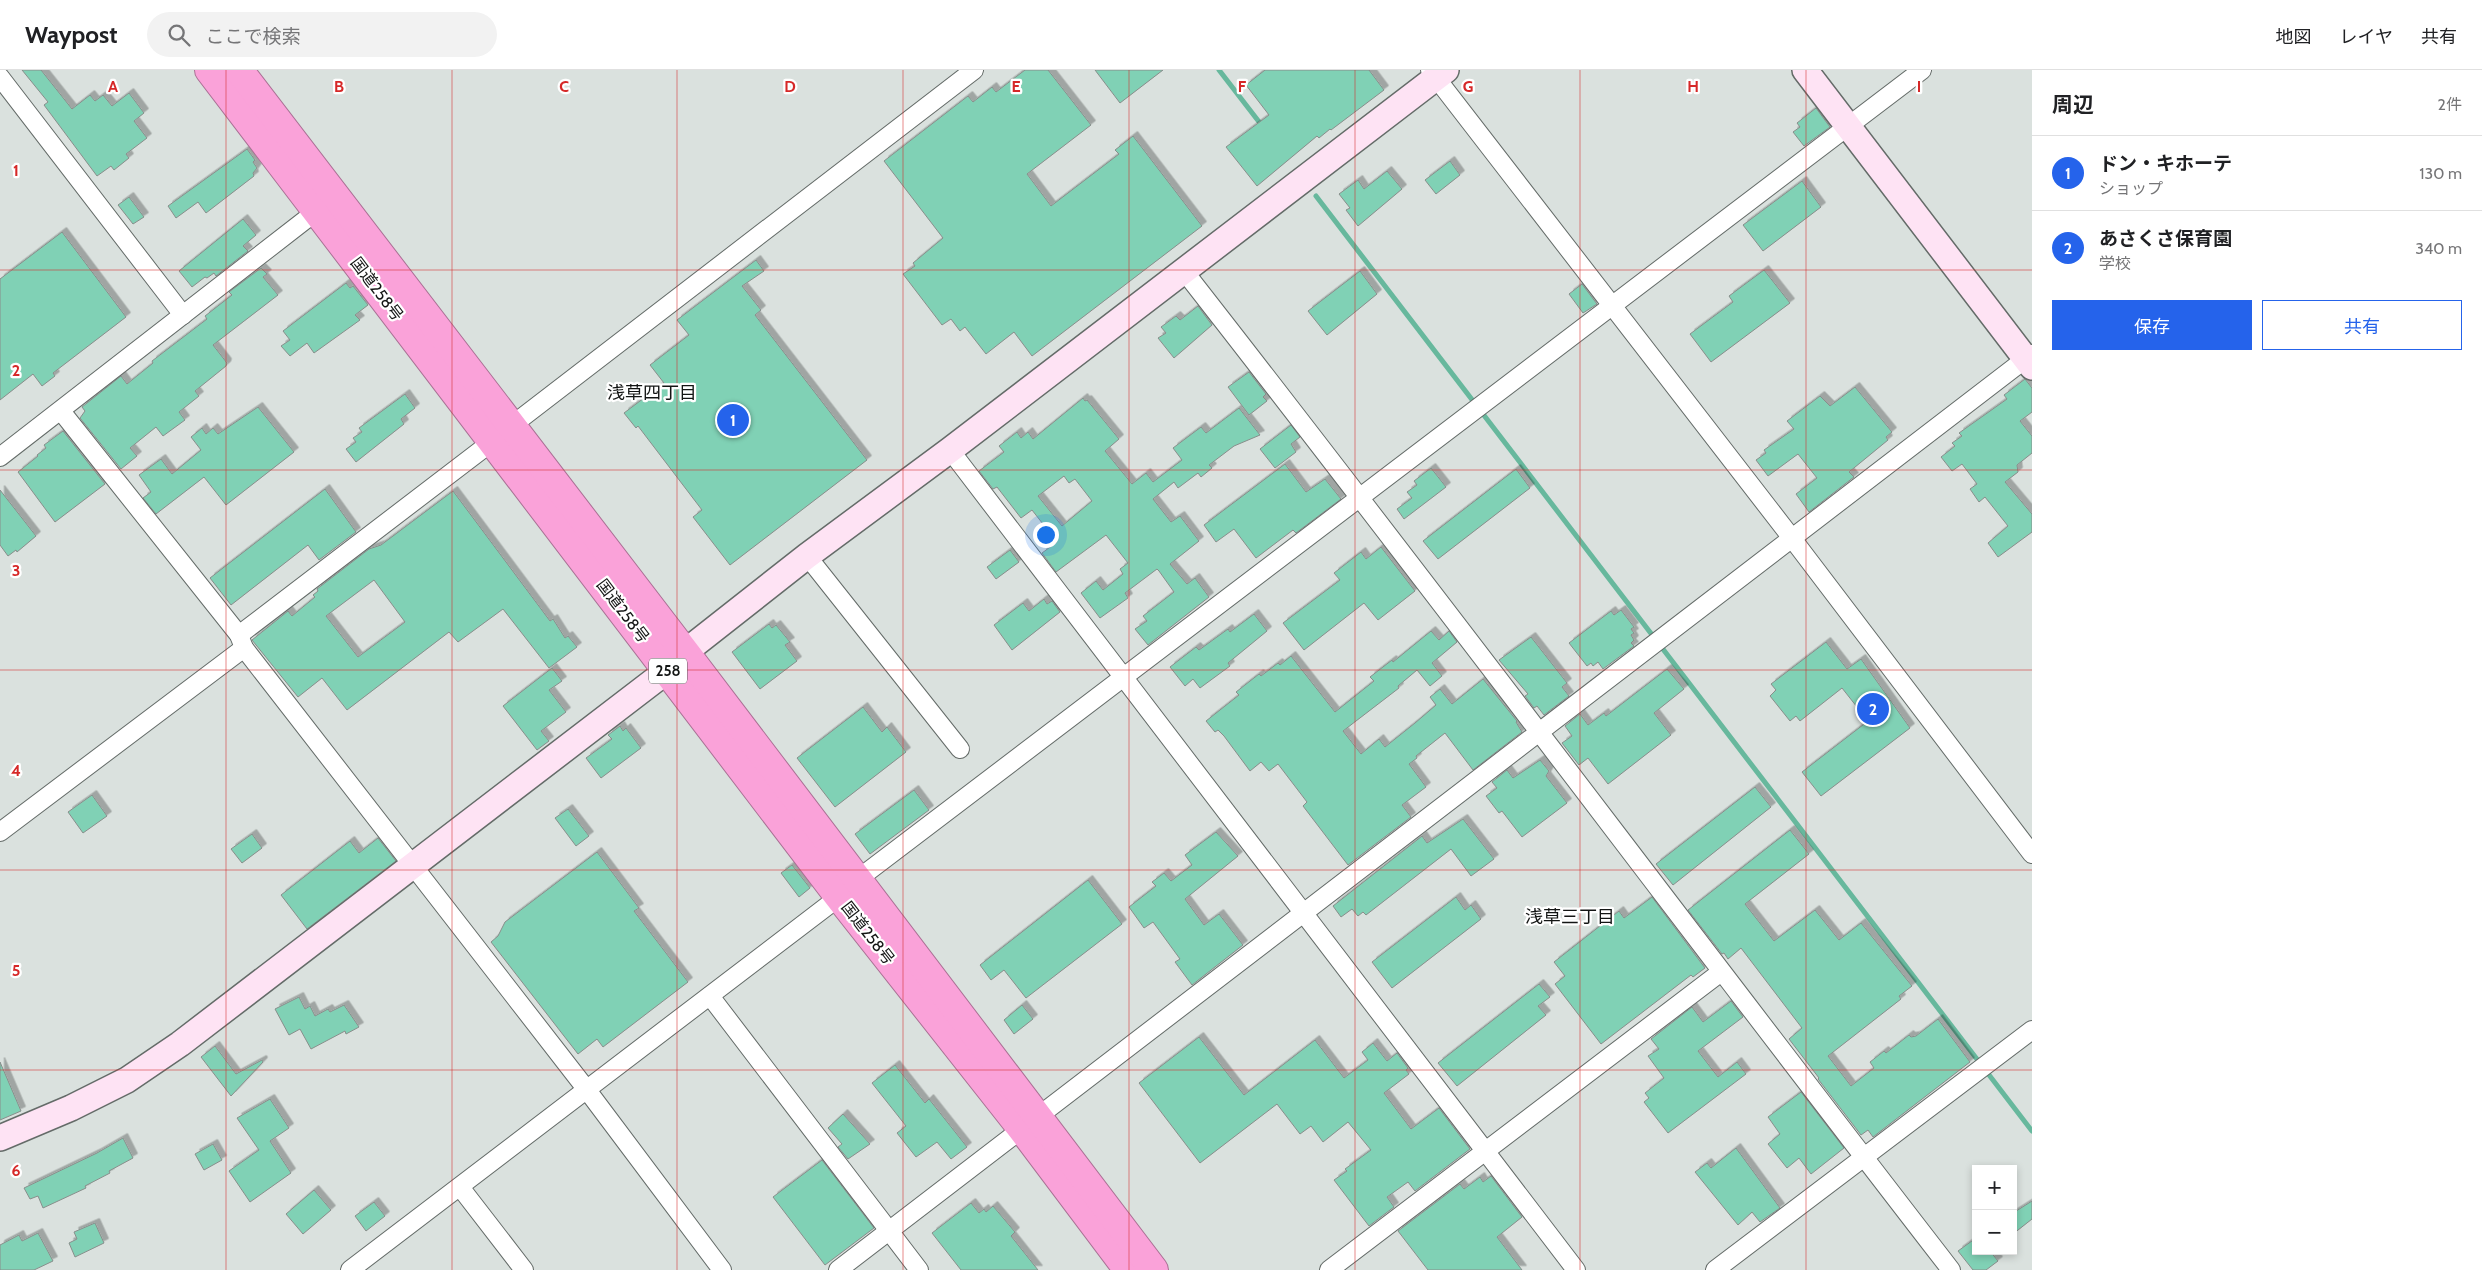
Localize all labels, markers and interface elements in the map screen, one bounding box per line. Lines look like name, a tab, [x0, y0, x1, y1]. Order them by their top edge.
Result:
search box	[147, 12, 497, 57]
text: Waypost	[25, 20, 117, 49]
icon: search	[165, 21, 193, 49]
text: ここで検索	[205, 25, 300, 48]
text: 地図	[2276, 26, 2312, 48]
text: レイヤ	[2340, 26, 2393, 48]
text: 共有	[2421, 26, 2457, 48]
text: A	[108, 77, 118, 96]
text: B	[334, 77, 344, 96]
text: C	[559, 77, 569, 96]
text: D	[784, 77, 796, 96]
text: E	[1011, 77, 1021, 96]
text: F	[1238, 77, 1247, 96]
text: G	[1463, 77, 1473, 96]
text: H	[1687, 77, 1699, 96]
text: I	[1917, 77, 1921, 96]
text: 周辺	[2052, 92, 2094, 117]
text: 2件	[2438, 95, 2462, 114]
text: ドン・キホーテ	[2099, 152, 2232, 175]
text: 1	[13, 161, 19, 180]
text: 1	[2065, 164, 2071, 183]
text: 130 m	[2419, 164, 2462, 183]
text: ショップ	[2099, 179, 2163, 198]
text: あさくさ保育園	[2099, 227, 2232, 250]
text: 2	[2064, 239, 2072, 258]
text: 340 m	[2415, 239, 2462, 258]
street label: 国道258号	[347, 253, 407, 325]
text: 学校	[2099, 254, 2131, 273]
button: 保存	[2052, 300, 2252, 350]
button: 共有	[2262, 300, 2462, 350]
text: 2	[12, 361, 20, 380]
district label: 浅草四丁目	[607, 382, 697, 404]
pin: 1	[717, 401, 749, 439]
your location	[1033, 522, 1059, 548]
text: 3	[12, 561, 20, 580]
street label: 国道258号	[593, 575, 653, 647]
road number: 258	[649, 658, 687, 684]
pin: 2	[1857, 690, 1889, 728]
text: 4	[11, 761, 21, 780]
street label: 国道258号	[838, 898, 898, 968]
district label: 浅草三丁目	[1525, 906, 1615, 928]
text: 5	[12, 961, 20, 980]
text: 6	[12, 1161, 21, 1180]
map controls	[1972, 1165, 2017, 1255]
button: +	[1972, 1165, 2017, 1210]
button: −	[1972, 1210, 2017, 1255]

